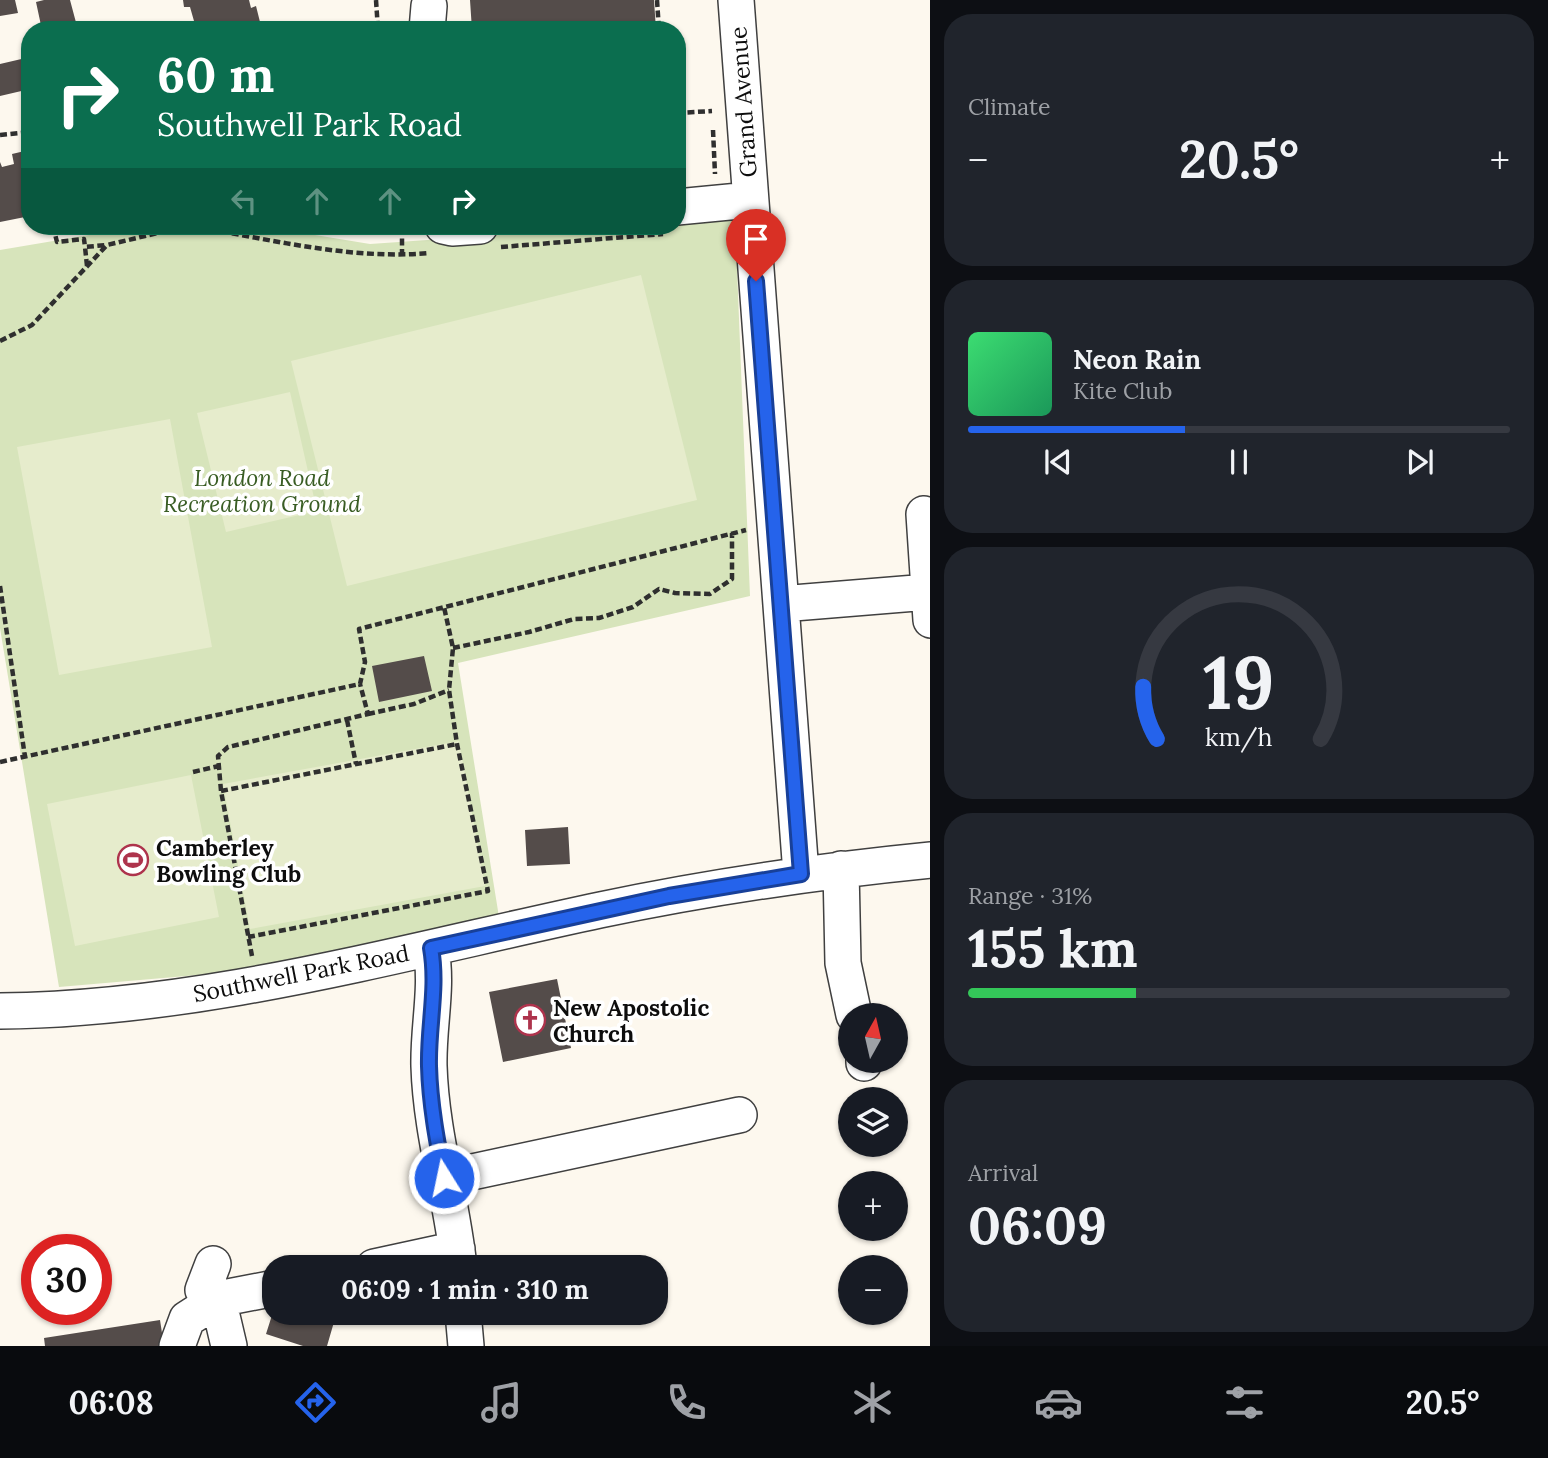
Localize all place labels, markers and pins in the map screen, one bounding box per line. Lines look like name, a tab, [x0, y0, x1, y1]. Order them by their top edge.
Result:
pin	[726, 209, 786, 281]
place label: Camberley Bowling Club	[156, 833, 301, 888]
sports icon: Camberley Bowling Club	[116, 843, 150, 877]
place label: New Apostolic Church	[553, 993, 709, 1048]
church icon: New Apostolic Church	[513, 1003, 547, 1037]

